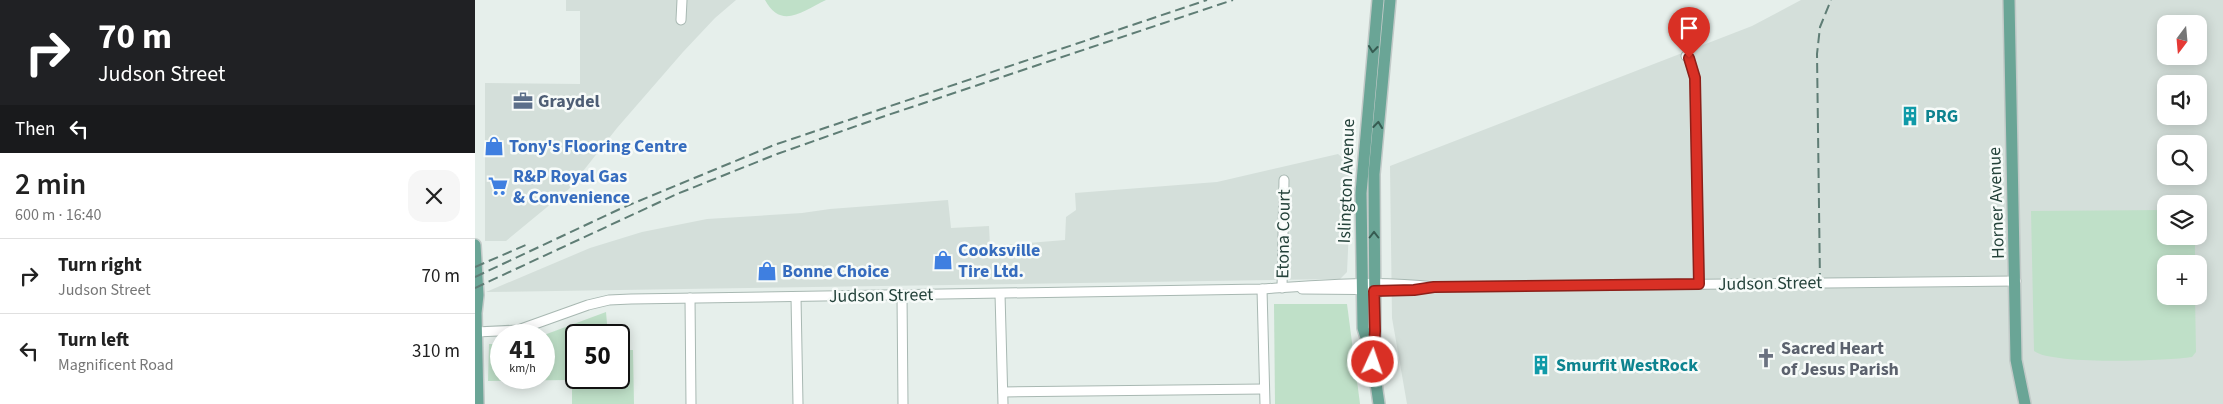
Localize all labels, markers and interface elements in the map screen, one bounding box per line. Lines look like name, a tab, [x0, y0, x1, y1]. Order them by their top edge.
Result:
pin	[1668, 7, 1710, 58]
text: 70 m	[98, 12, 172, 62]
icon: arrive	[1675, 14, 1703, 42]
north arrow	[2157, 15, 2207, 65]
map controls	[2157, 15, 2207, 305]
icon: right	[15, 20, 80, 85]
one-way arrow	[1368, 45, 1379, 53]
text: Judson Street	[98, 58, 225, 90]
button: sound	[2157, 75, 2207, 125]
place label: Graydel	[538, 89, 600, 114]
office icon: Graydel	[512, 90, 534, 112]
place label: PRG	[1925, 104, 1958, 129]
building icon: PRG	[1899, 105, 1921, 127]
icon: left	[65, 115, 93, 143]
text: Then	[15, 116, 55, 143]
street label: Islington Avenue	[1332, 118, 1361, 244]
one-way arrow	[1372, 121, 1383, 129]
place label: Tony's Flooring Centre	[509, 134, 687, 159]
shop icon: Tony's Flooring Centre	[483, 135, 505, 157]
button: search	[2157, 135, 2207, 185]
street label: Horner Avenue	[1982, 147, 2011, 259]
text: 2 min	[15, 163, 86, 206]
place label: R&P Royal Gas & Convenience	[513, 164, 630, 210]
button: close	[408, 170, 460, 222]
supermarket icon: R&P Royal Gas & Convenience	[487, 175, 509, 197]
street label: Etona Court	[1270, 189, 1297, 279]
button: layers	[2157, 195, 2207, 245]
text: 600 m · 16:40	[15, 204, 102, 226]
one-way arrow	[1369, 231, 1379, 239]
place label: Cooksville Tire Ltd.	[958, 238, 1040, 284]
shop icon: Cooksville Tire Ltd.	[932, 249, 954, 271]
text: Turn right	[58, 252, 142, 279]
button: +	[2157, 255, 2207, 305]
place label: Bonne Choice	[782, 259, 889, 284]
shop icon: Bonne Choice	[756, 260, 778, 282]
icon: right	[15, 262, 43, 290]
text: 70 m	[422, 263, 460, 290]
street label: Judson Street	[1718, 270, 1822, 297]
text: Judson Street	[58, 279, 151, 301]
street label: Judson Street	[829, 282, 933, 309]
speed limit sign: 50	[565, 324, 630, 389]
text: Turn left	[58, 327, 129, 354]
text: 41	[509, 332, 536, 368]
position arrow	[1346, 335, 1398, 387]
place label: Sacred Heart of Jesus Parish	[1781, 336, 1899, 382]
icon: left	[15, 337, 43, 365]
text: 310 m	[412, 338, 460, 365]
church icon: Sacred Heart of Jesus Parish	[1755, 347, 1777, 369]
place label: Smurfit WestRock	[1556, 353, 1698, 378]
text: Magnificent Road	[58, 354, 174, 376]
building icon: Smurfit WestRock	[1530, 354, 1552, 376]
text: km/h	[509, 360, 536, 377]

